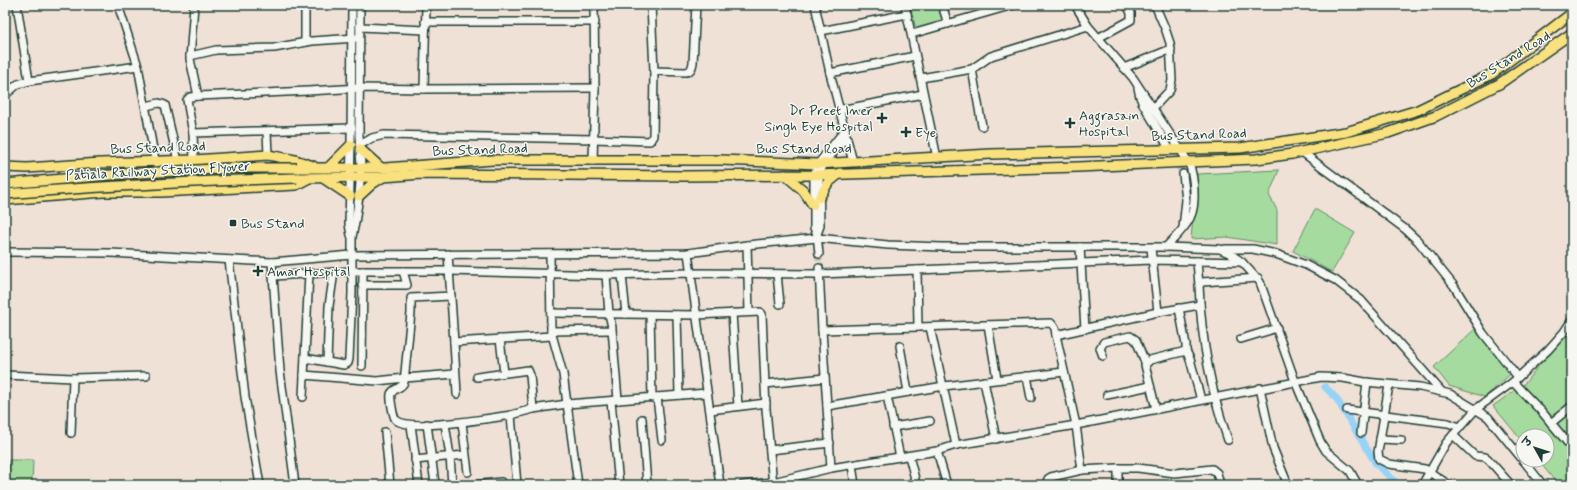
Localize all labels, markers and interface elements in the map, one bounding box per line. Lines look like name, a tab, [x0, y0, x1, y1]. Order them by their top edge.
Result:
street label: Bus Stand Road	[1463, 27, 1554, 93]
place label: Dr Preet Iner Singh Eye Hospital	[765, 102, 873, 137]
place label: Aggrasain Hospital	[1079, 107, 1139, 141]
marker: Dr Preet Iner Singh Eye Hospital	[876, 112, 888, 124]
marker: Aggrasain Hospital	[1064, 117, 1076, 129]
place label: Eye	[915, 124, 936, 142]
street label: Bus Stand Road	[1151, 124, 1247, 146]
marker: Eye	[900, 126, 912, 138]
street label: Bus Stand Road	[110, 137, 206, 159]
street label: Bus Stand Road	[432, 139, 528, 161]
street label: Bus Stand Road	[756, 140, 852, 158]
street label: Patiala Railway Station Flyover	[65, 157, 251, 185]
place label: Bus Stand	[241, 215, 305, 233]
marker: Bus Stand	[228, 218, 238, 228]
place label: Amar Hospital	[267, 263, 350, 281]
marker: Amar Hospital	[252, 265, 264, 277]
north arrow	[1515, 428, 1555, 468]
text: उ	[1520, 434, 1537, 450]

